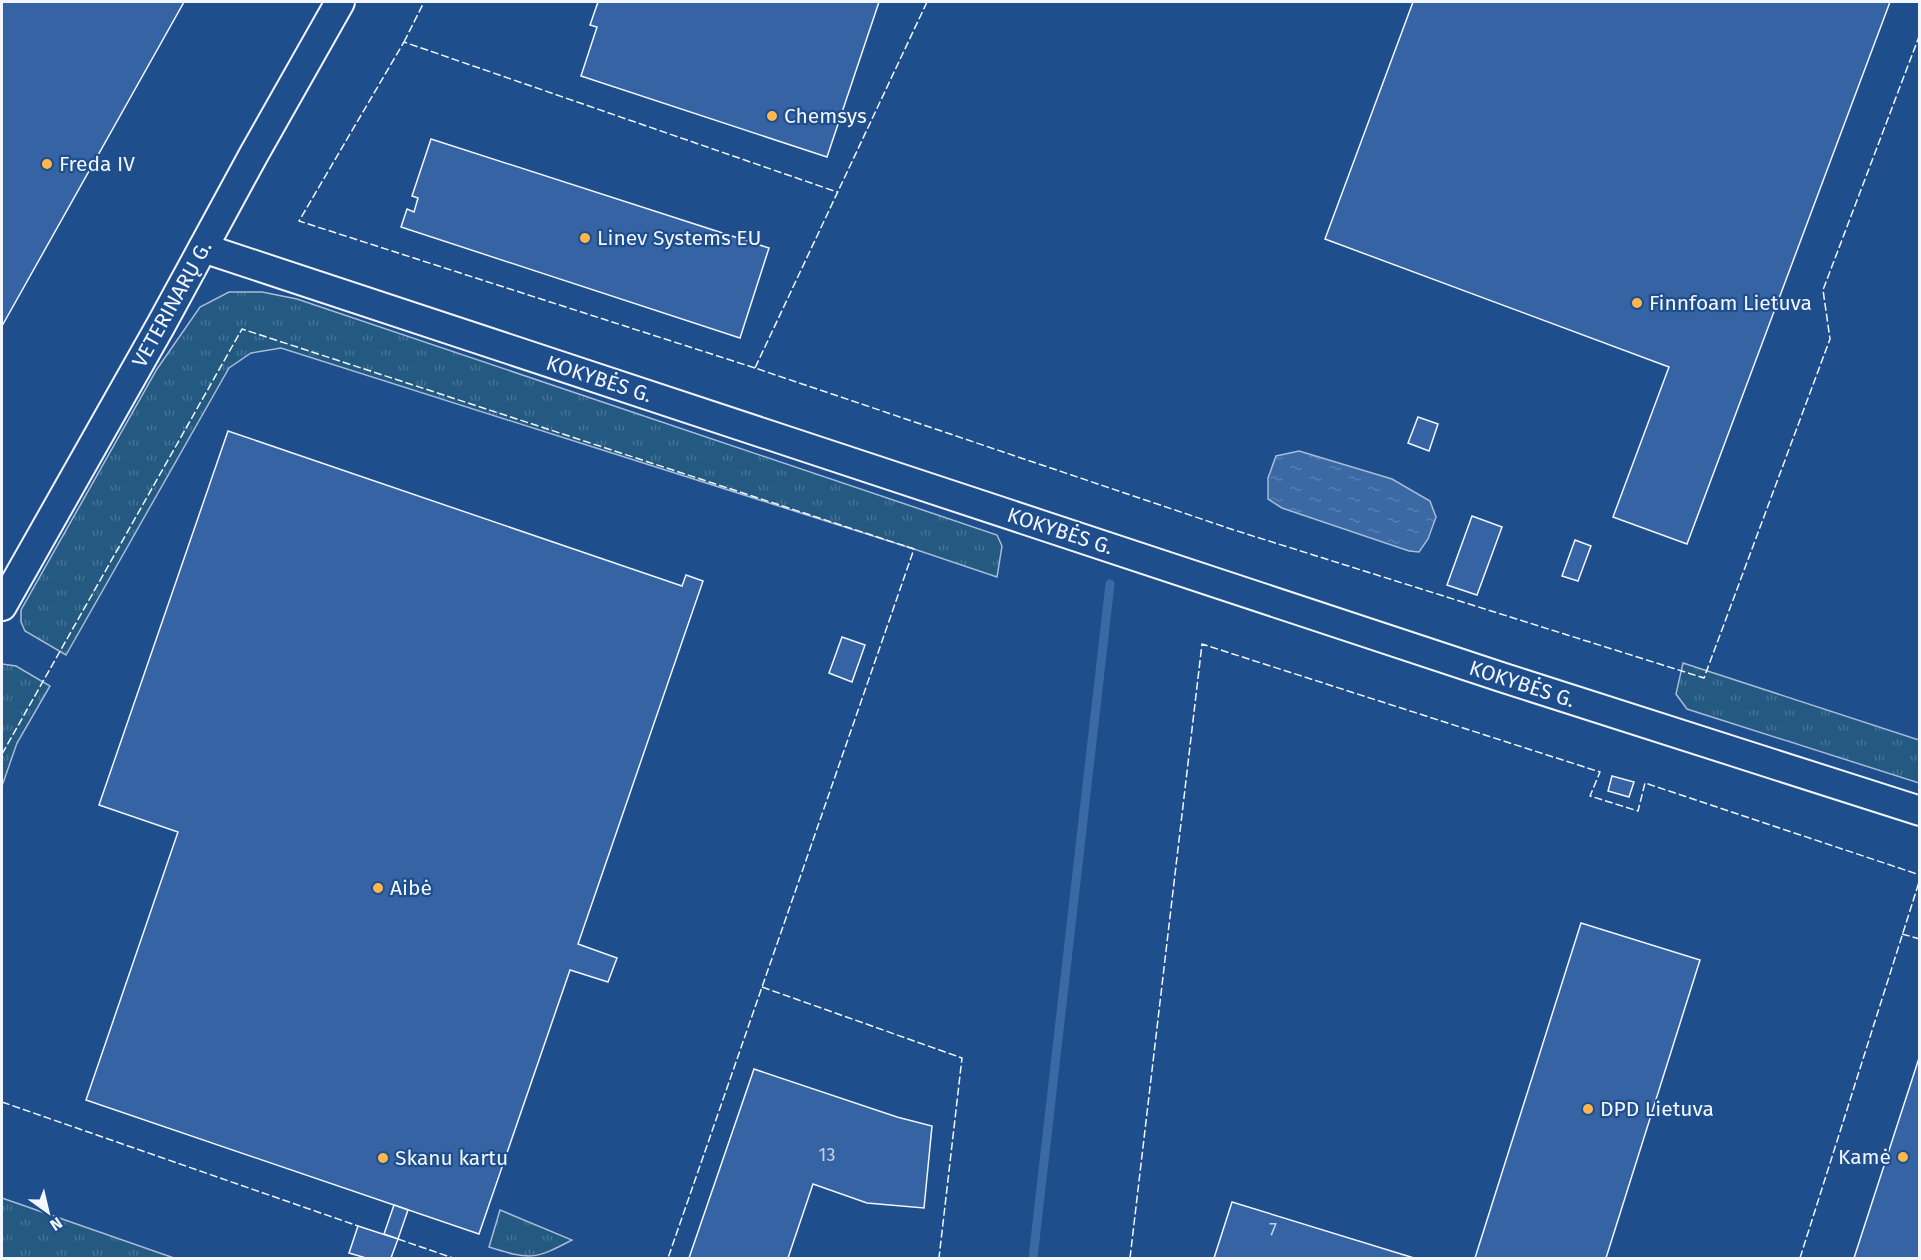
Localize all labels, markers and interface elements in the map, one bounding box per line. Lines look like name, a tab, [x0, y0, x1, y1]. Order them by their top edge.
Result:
place label: Chemsys	[784, 103, 867, 129]
marker: Chemsys	[765, 109, 779, 123]
place label: Freda IV	[59, 151, 135, 177]
marker: Freda IV	[40, 157, 54, 171]
place label: Linev Systems EU	[597, 225, 761, 251]
marker: Linev Systems EU	[578, 231, 592, 245]
street label: VETERINARŲ G.	[127, 236, 217, 372]
place label: Finnfoam Lietuva	[1649, 290, 1812, 316]
marker: Finnfoam Lietuva	[1630, 296, 1644, 310]
street label: KOKYBĖS G.	[543, 350, 655, 408]
street label: KOKYBĖS G.	[1004, 502, 1116, 560]
street label: KOKYBĖS G.	[1466, 655, 1578, 713]
place label: Aibė	[390, 875, 432, 901]
marker: Aibė	[371, 881, 385, 895]
place label: DPD Lietuva	[1600, 1096, 1714, 1122]
marker: DPD Lietuva	[1581, 1102, 1595, 1116]
house number: 13	[819, 1144, 835, 1166]
place label: Kamė	[1838, 1144, 1891, 1170]
place label: Skanu kartu	[395, 1145, 508, 1171]
marker: Kamė	[1896, 1150, 1910, 1164]
marker: Skanu kartu	[376, 1151, 390, 1165]
north arrow	[18, 1182, 78, 1242]
text: N	[46, 1213, 66, 1235]
house number: 7	[1269, 1219, 1277, 1241]

